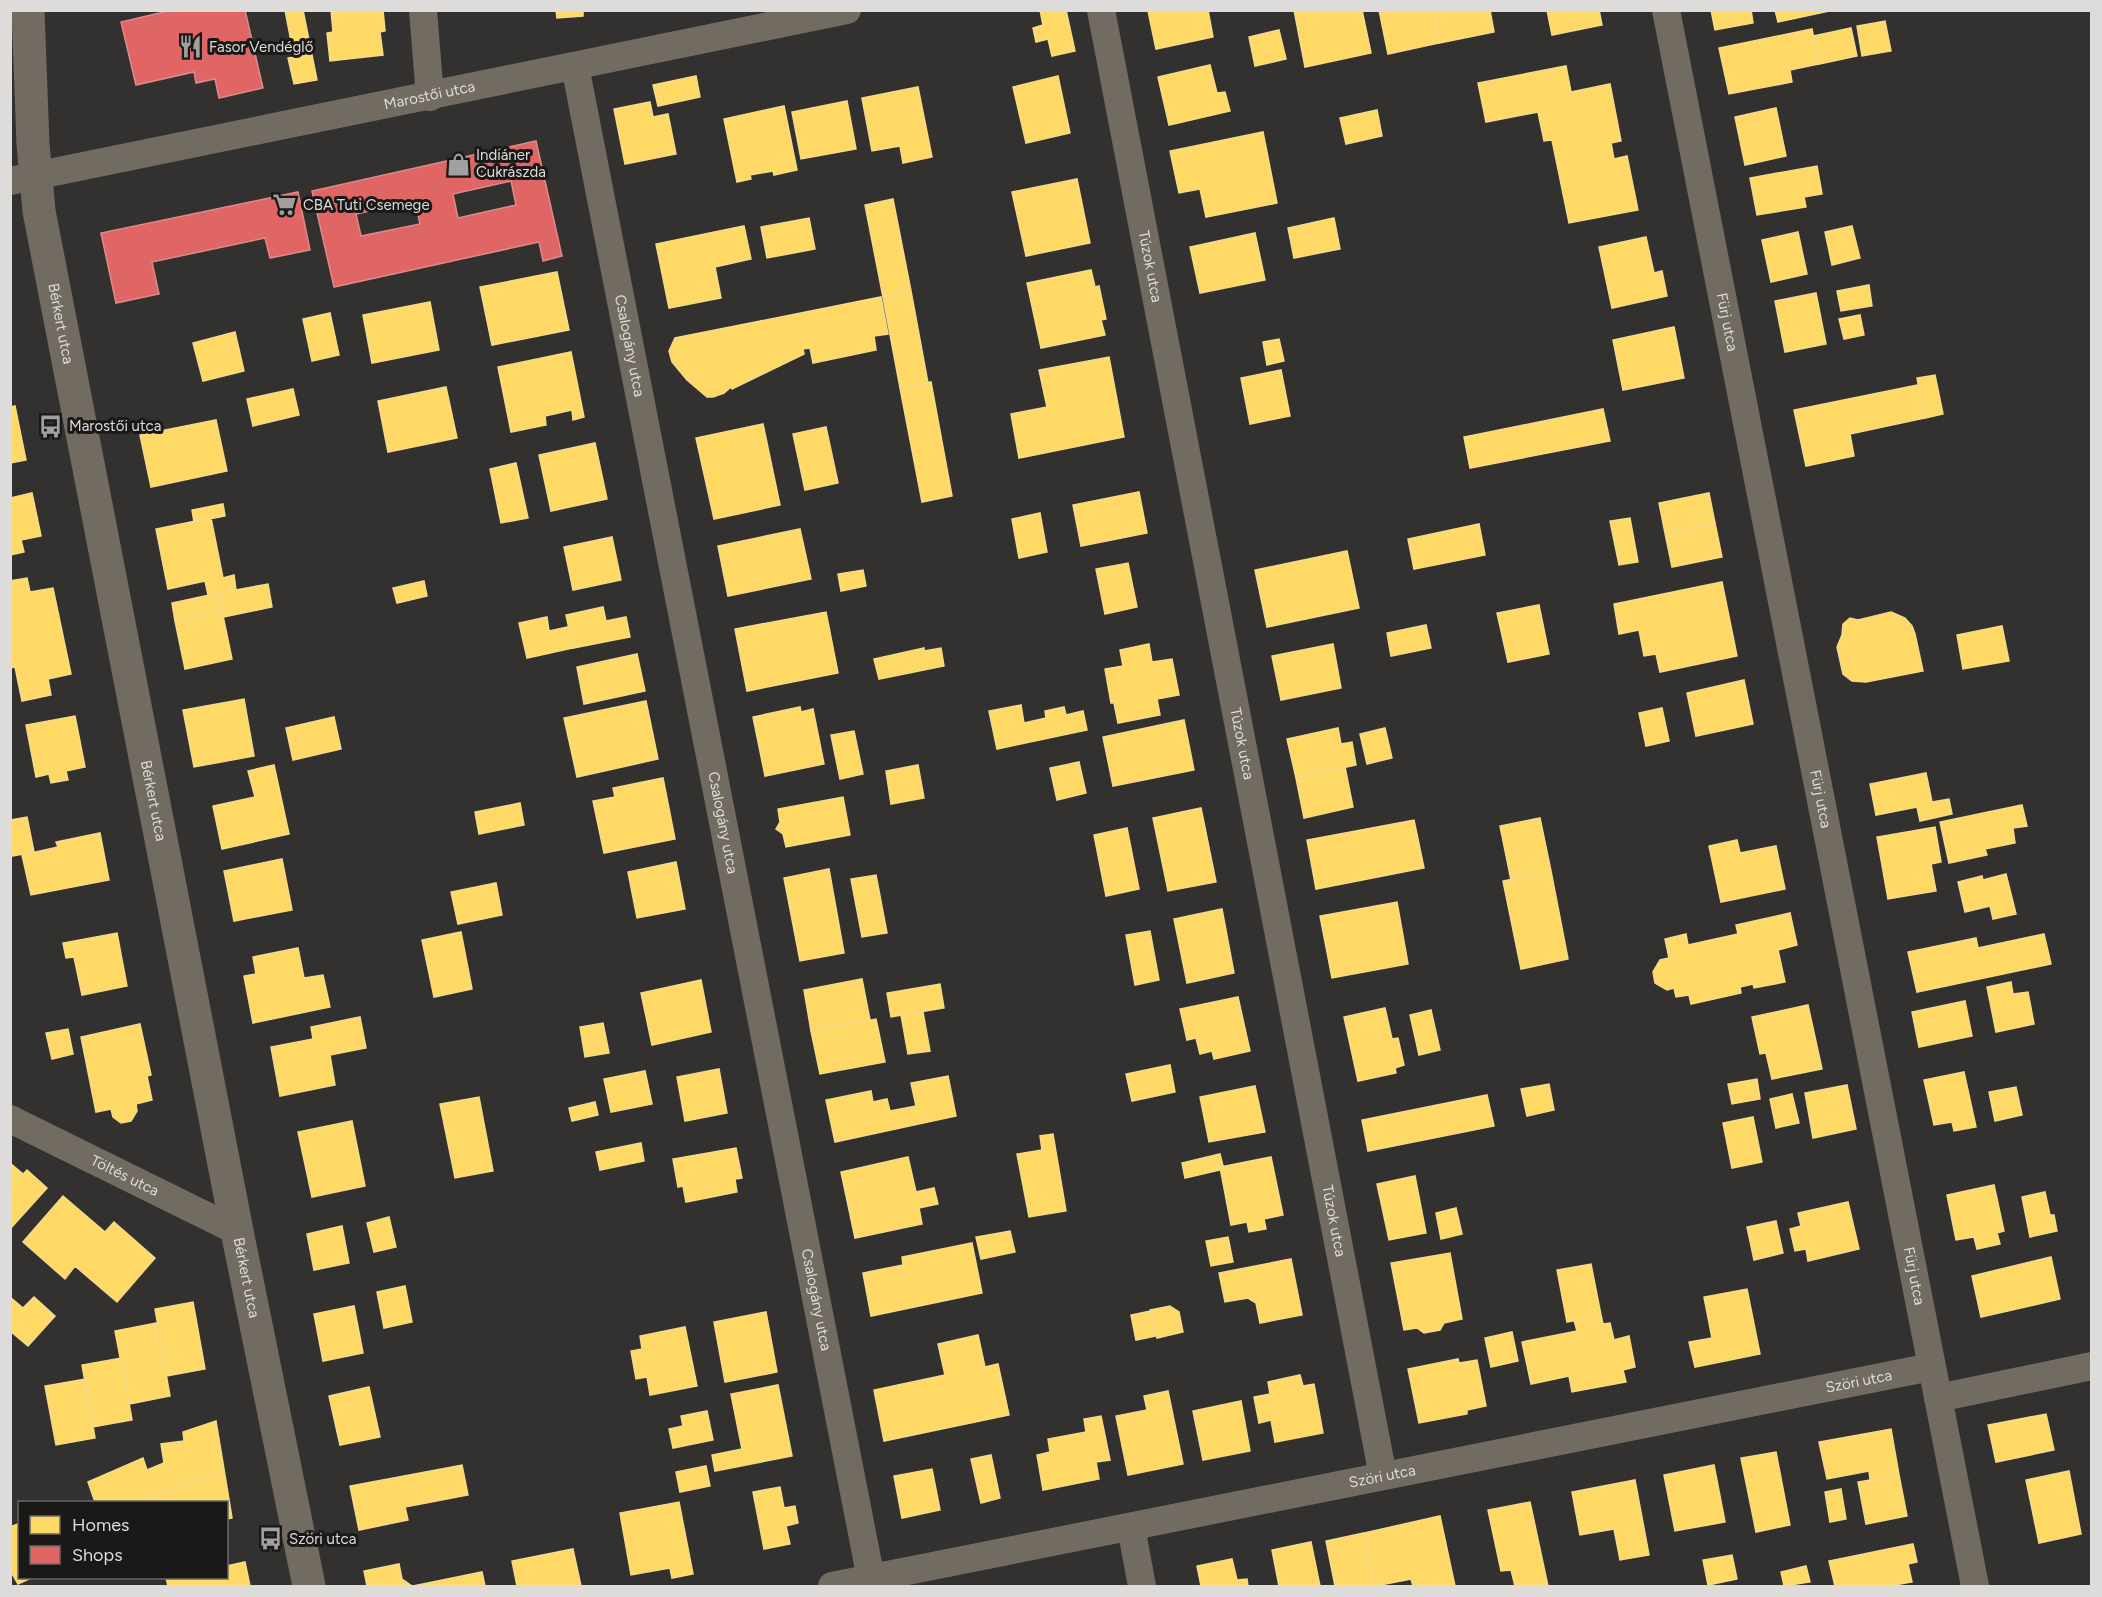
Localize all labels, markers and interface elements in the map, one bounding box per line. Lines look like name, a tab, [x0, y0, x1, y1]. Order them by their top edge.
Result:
restaurant icon: Fasor Vendéglő	[178, 34, 204, 60]
place label: Fasor Vendéglő	[209, 38, 314, 56]
street label: Marostői utca	[382, 77, 476, 113]
place label: Indiáner Cukrászda	[476, 146, 546, 181]
shop icon: Indiáner Cukrászda	[445, 151, 471, 177]
supermarket icon: CBA Tuti Csemege	[272, 192, 298, 218]
place label: CBA Tuti Csemege	[303, 196, 430, 214]
street label: Túzok utca	[1135, 229, 1166, 304]
street label: Bérkert utca	[44, 282, 77, 366]
street label: Fürj utca	[1713, 291, 1742, 353]
street label: Csalogány utca	[611, 293, 648, 398]
bus stop icon: Marostői utca	[38, 413, 64, 439]
place label: Marostői utca	[69, 417, 161, 435]
street label: Túzok utca	[1226, 706, 1258, 781]
street label: Bérkert utca	[137, 759, 170, 843]
street label: Fürj utca	[1806, 768, 1835, 830]
street label: Csalogány utca	[704, 770, 742, 875]
street label: Töltés utca	[88, 1151, 162, 1200]
street label: Túzok utca	[1318, 1183, 1350, 1258]
street label: Bérkert utca	[229, 1236, 263, 1320]
street label: Fürj utca	[1900, 1245, 1929, 1307]
street label: Csalogány utca	[798, 1247, 835, 1352]
street label: Szöri utca	[1824, 1366, 1894, 1397]
street label: Szöri utca	[1347, 1461, 1417, 1492]
legend	[18, 1501, 228, 1579]
text: Homes	[72, 1514, 130, 1536]
bus stop icon: Szöri utca	[258, 1526, 284, 1552]
place label: Szöri utca	[289, 1530, 356, 1548]
text: Shops	[72, 1544, 123, 1566]

